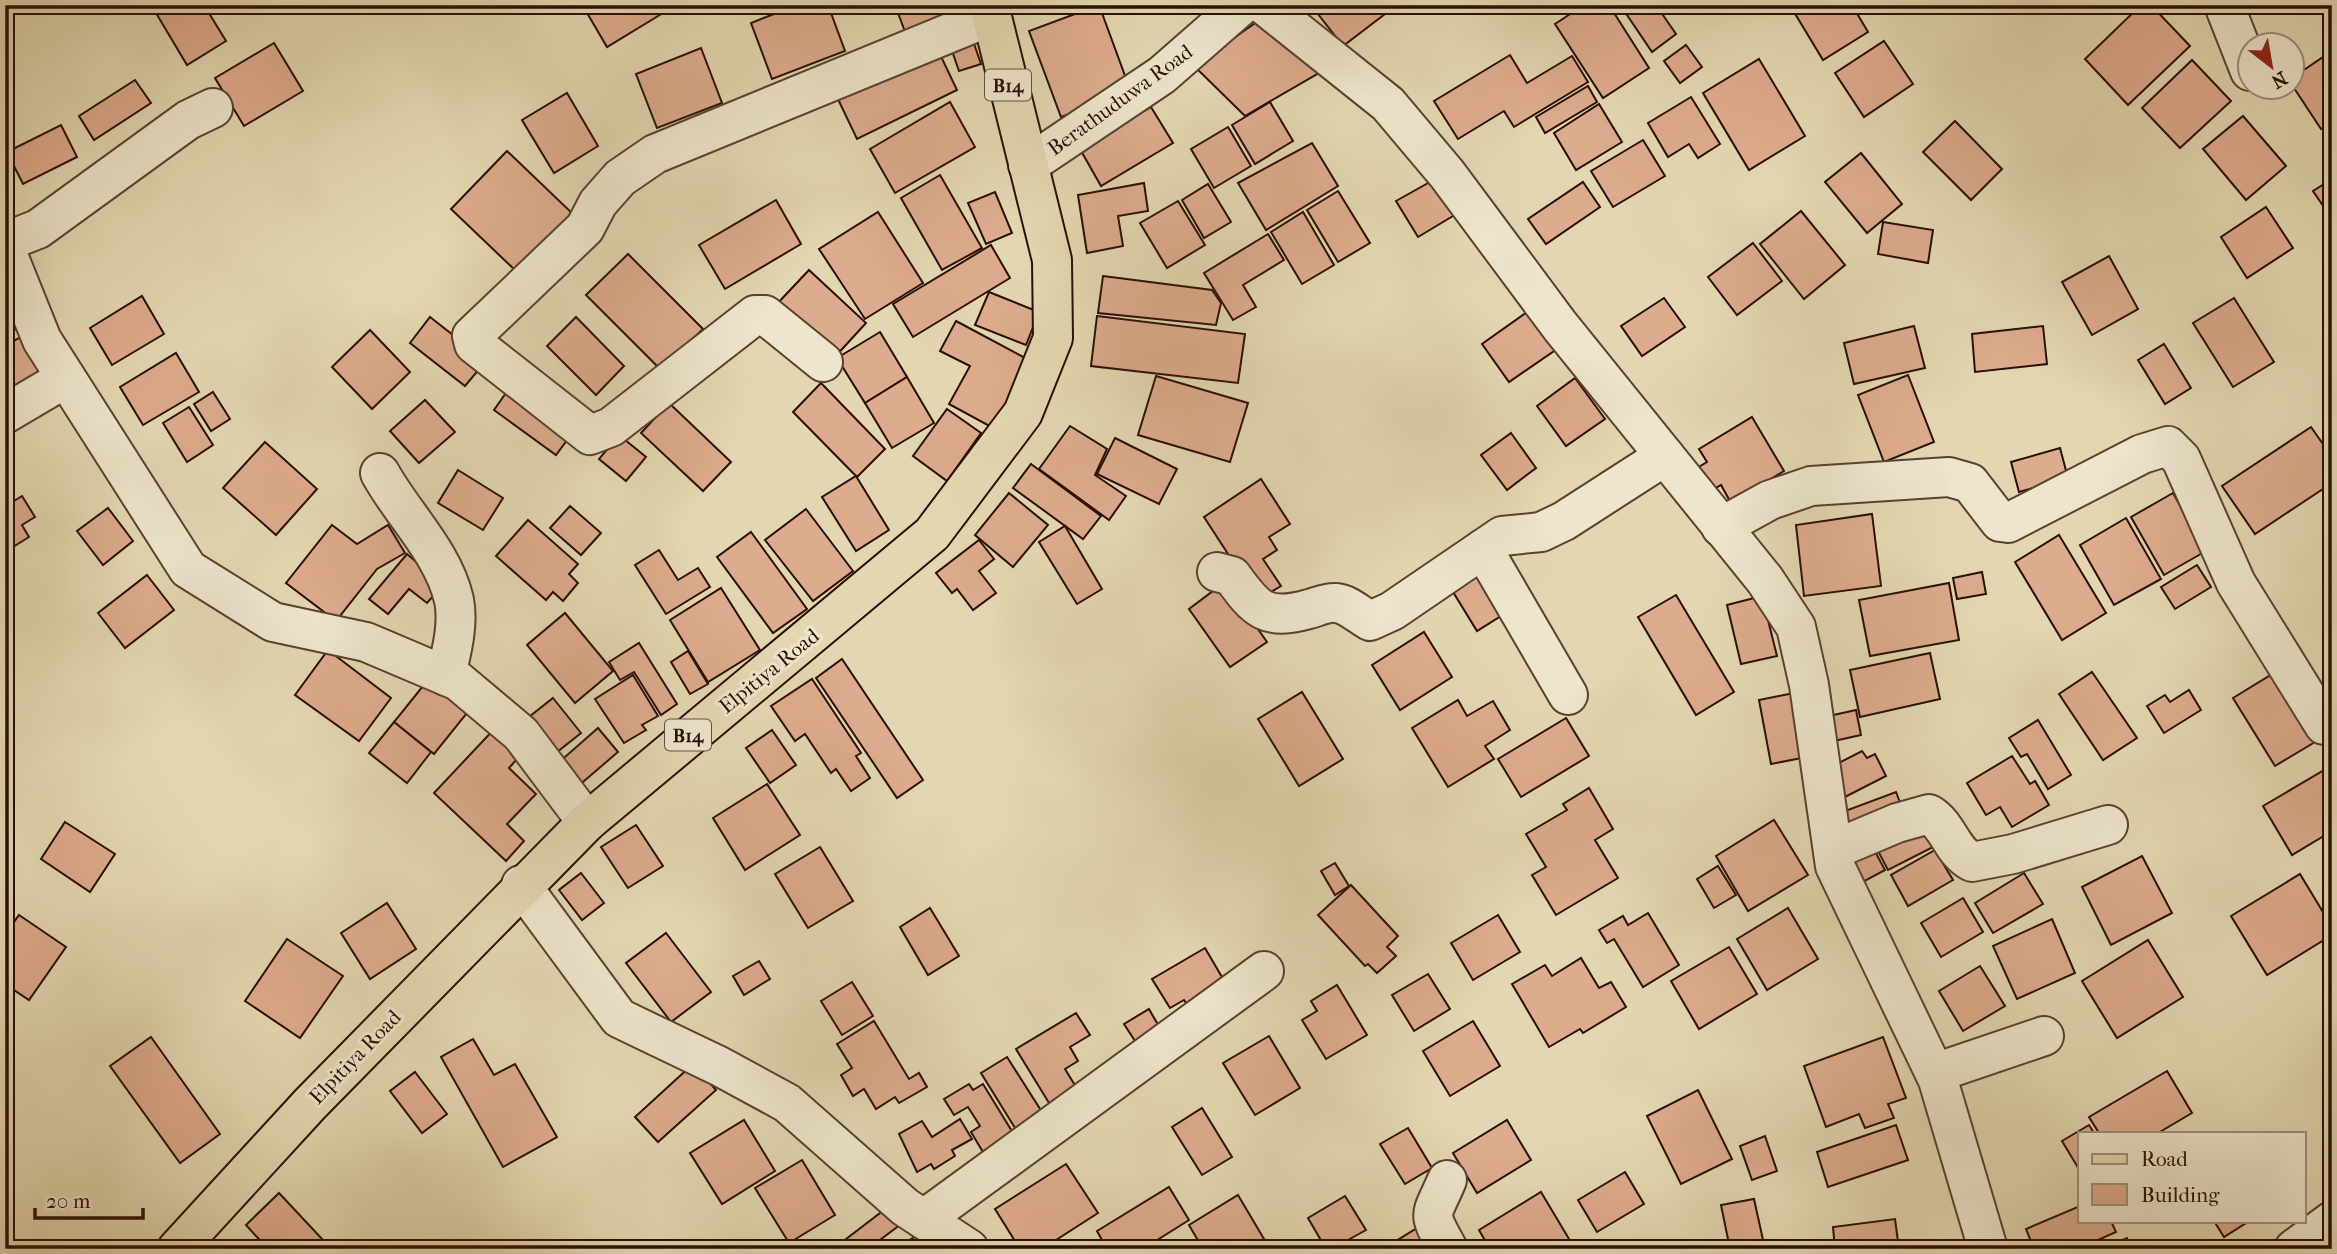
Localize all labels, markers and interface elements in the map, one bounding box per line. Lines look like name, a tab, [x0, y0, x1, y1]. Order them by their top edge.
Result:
north arrow	[2236, 32, 2306, 102]
street label: Berathuduwa Road	[1043, 39, 1197, 161]
text: N	[2267, 67, 2291, 93]
road number: B14	[985, 69, 1031, 100]
street label: Elpitiya Road	[714, 623, 824, 718]
road number: B14	[665, 720, 711, 750]
street label: Elpitiya Road	[304, 1005, 406, 1109]
legend	[2078, 1132, 2306, 1222]
text: Road	[2141, 1147, 2188, 1171]
scale bar	[35, 1177, 144, 1221]
text: Building	[2141, 1183, 2220, 1207]
text: 20 m	[46, 1189, 91, 1213]

